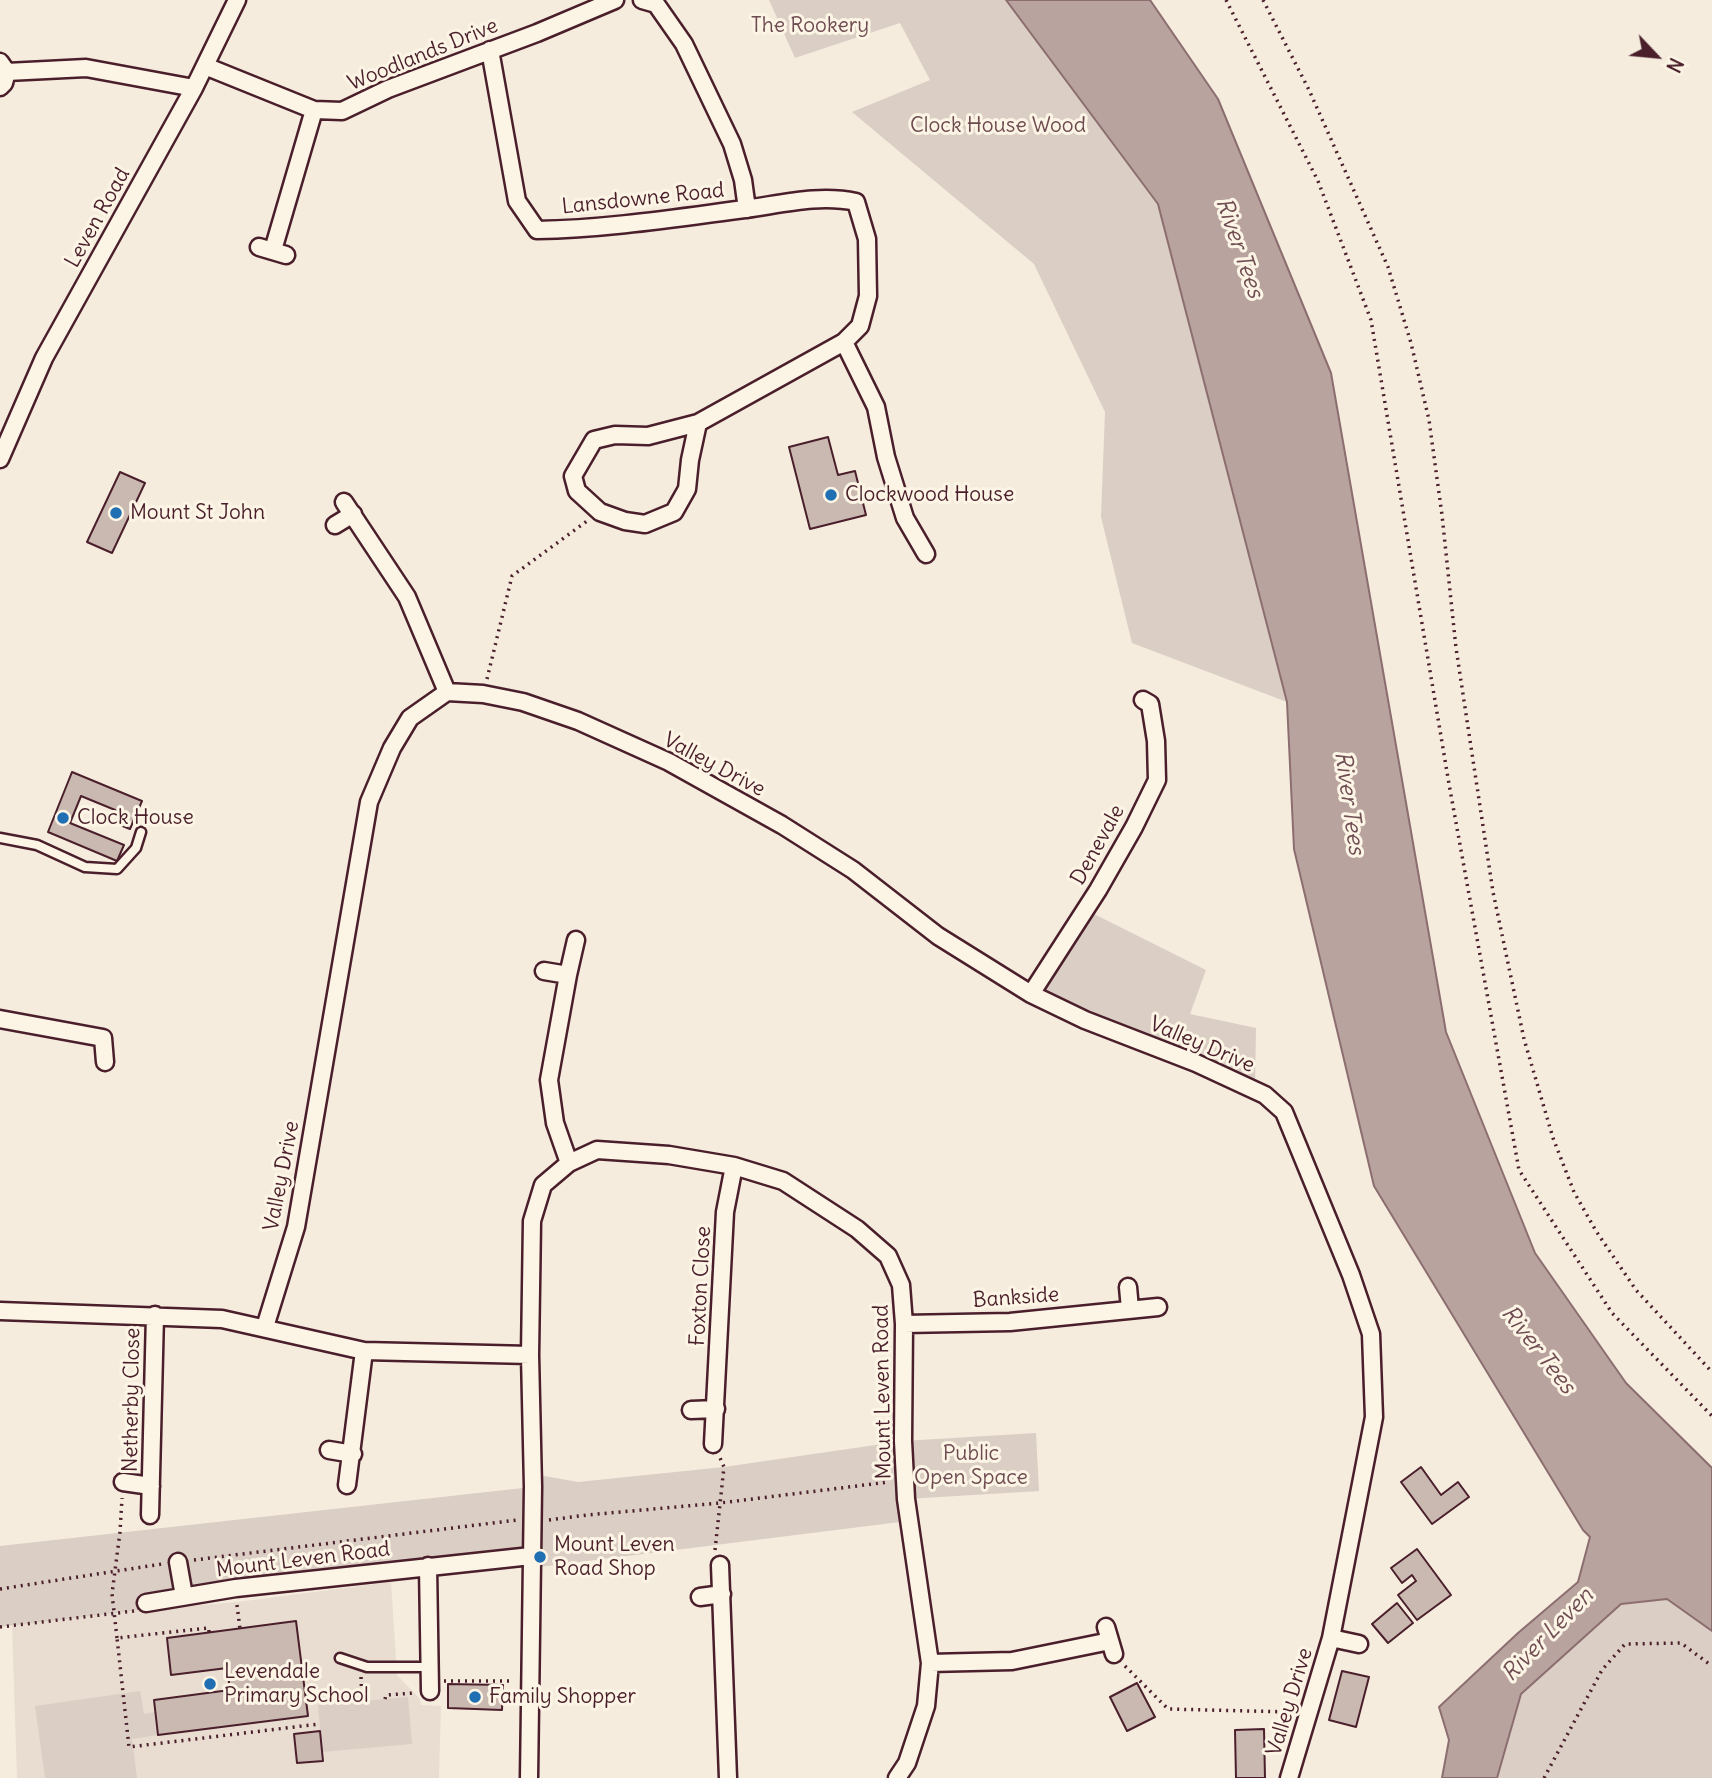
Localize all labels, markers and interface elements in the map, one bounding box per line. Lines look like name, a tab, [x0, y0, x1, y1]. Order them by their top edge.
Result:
street label: Woodlands Drive	[344, 13, 502, 97]
park label: The Rookery	[751, 13, 869, 39]
north arrow	[1621, 21, 1691, 91]
text: N	[1661, 54, 1689, 76]
park label: Clock House Wood	[910, 113, 1086, 139]
street label: Leven Road	[60, 164, 136, 272]
street label: Lansdowne Road	[560, 178, 726, 220]
water label: River Tees	[1209, 194, 1269, 302]
place label: Clockwood House	[845, 482, 1014, 508]
marker: Clockwood House	[823, 487, 839, 503]
place label: Mount St John	[130, 500, 265, 526]
marker: Mount St John	[108, 505, 124, 521]
street label: Valley Drive	[659, 728, 769, 802]
water label: River Tees	[1328, 750, 1370, 856]
street label: Denevale	[1066, 801, 1130, 889]
place label: Clock House	[77, 805, 194, 831]
marker: Clock House	[55, 810, 71, 826]
street label: Valley Drive	[1146, 1012, 1258, 1078]
street label: Valley Drive	[259, 1119, 305, 1233]
street label: Foxton Close	[685, 1225, 717, 1347]
street label: Bankside	[972, 1282, 1060, 1314]
water label: River Tees	[1495, 1301, 1581, 1399]
street label: Mount Leven Road	[869, 1304, 897, 1480]
street label: Netherby Close	[118, 1328, 146, 1472]
park label: Public Open Space	[914, 1441, 1028, 1491]
place label: Mount Leven Road Shop	[554, 1532, 675, 1582]
street label: Mount Leven Road	[215, 1537, 391, 1583]
marker: Mount Leven Road Shop	[532, 1549, 548, 1565]
water label: River Leven	[1497, 1583, 1599, 1687]
street label: Valley Drive	[1262, 1645, 1318, 1759]
place label: Levendale Primary School	[224, 1659, 369, 1709]
marker: Levendale Primary School	[202, 1676, 218, 1692]
place label: Family Shopper	[489, 1684, 636, 1710]
marker: Family Shopper	[467, 1689, 483, 1705]

